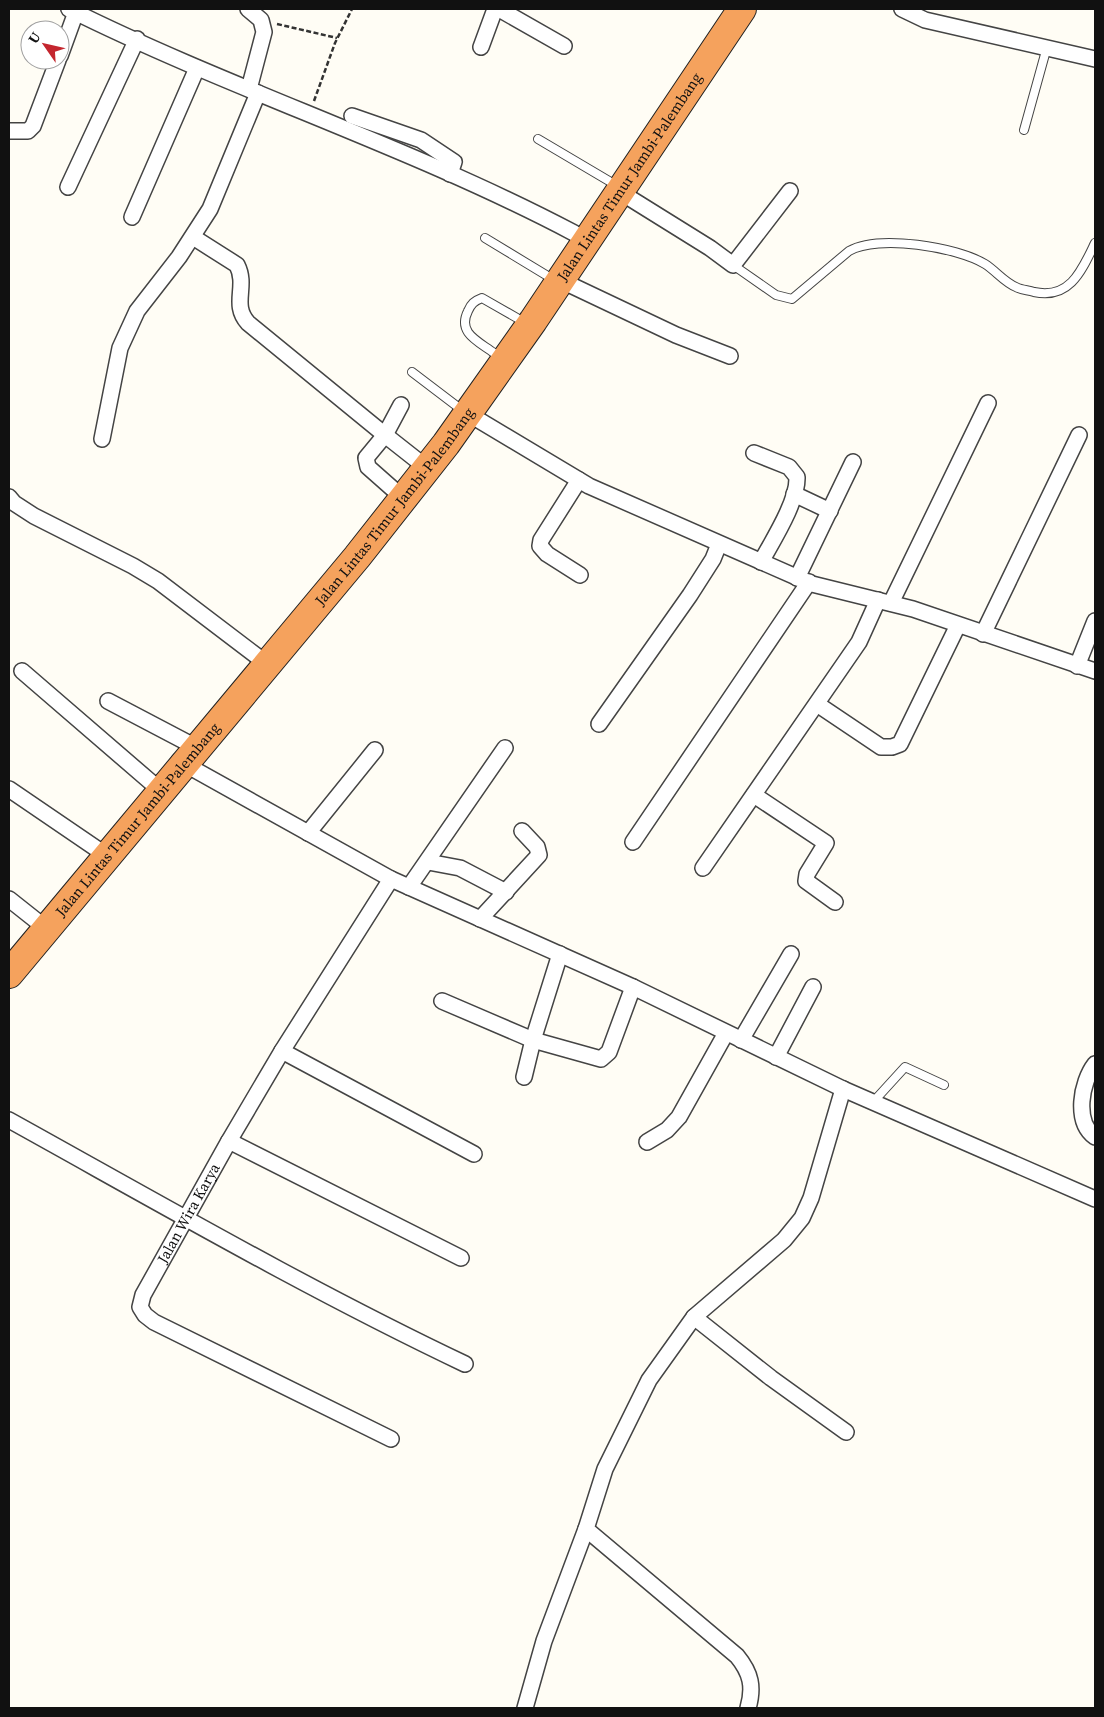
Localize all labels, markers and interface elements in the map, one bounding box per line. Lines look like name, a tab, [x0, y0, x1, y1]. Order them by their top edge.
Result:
north arrow	[20, 20, 70, 70]
text: U	[23, 28, 45, 48]
street label: Jalan Lintas Timur Jambi-Palembang	[551, 68, 707, 286]
street label: Jalan Lintas Timur Jambi-Palembang	[309, 403, 479, 611]
street label: Jalan Lintas Timur Jambi-Palembang	[50, 718, 225, 922]
street label: Jalan Wira Karya	[151, 1159, 225, 1268]

